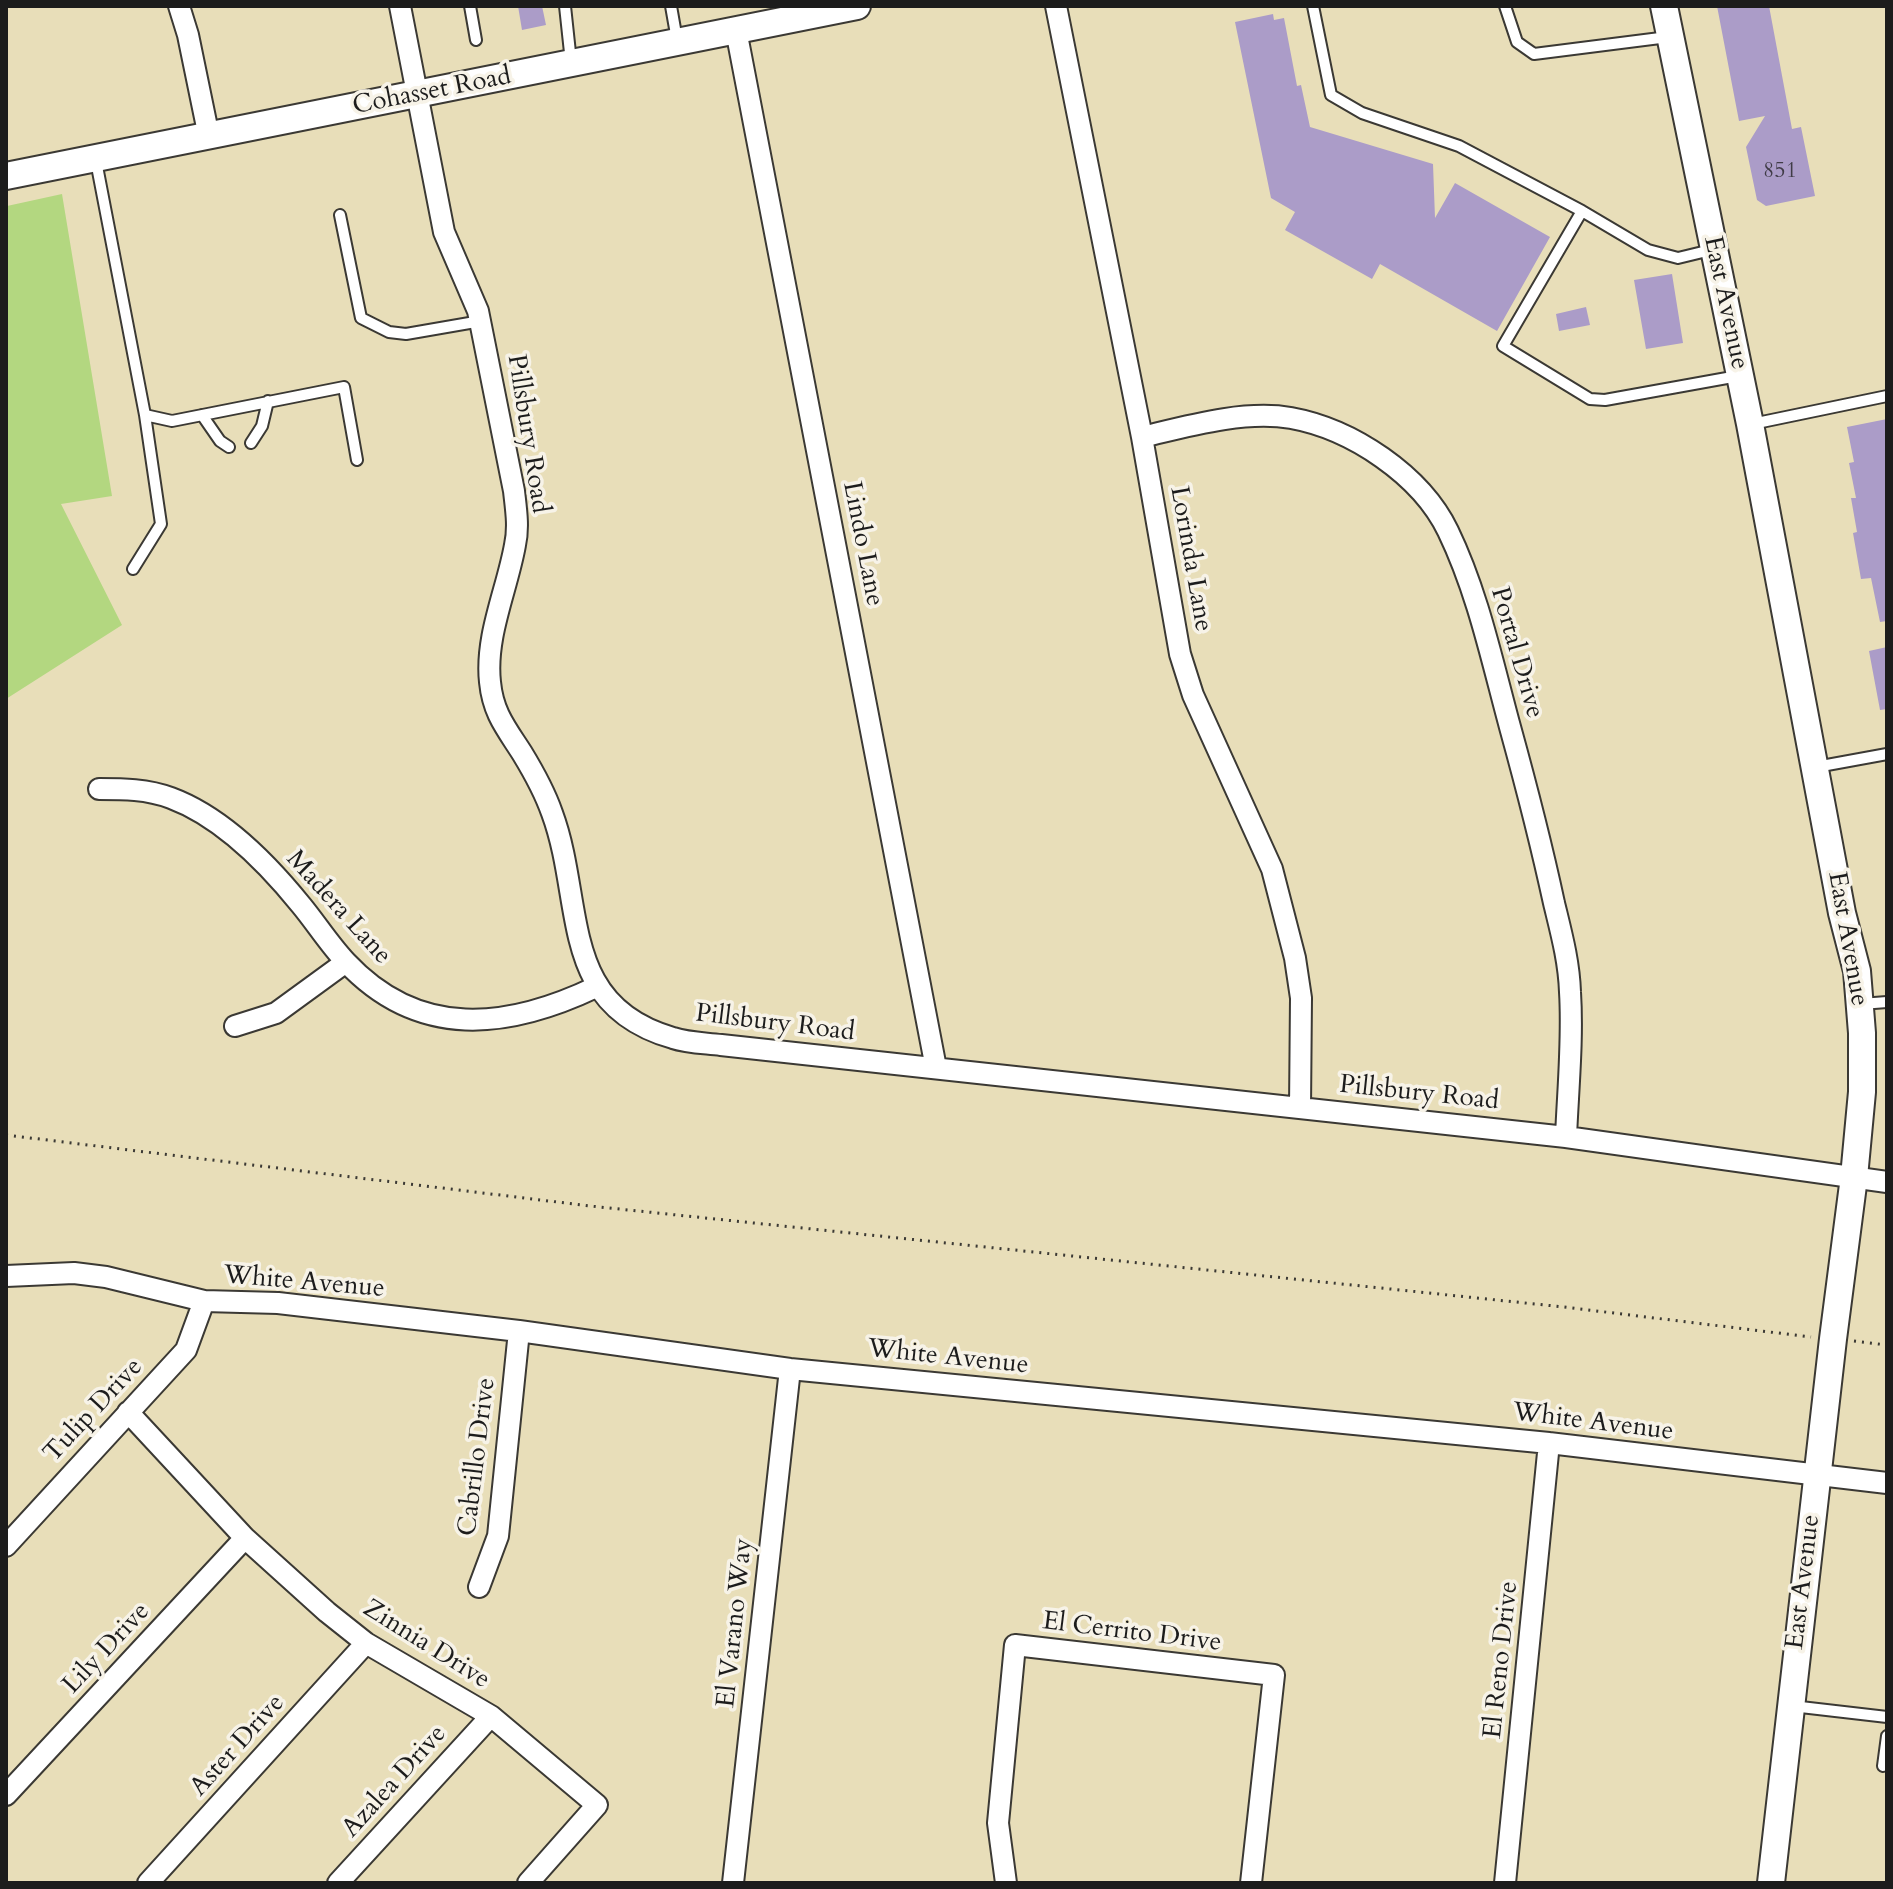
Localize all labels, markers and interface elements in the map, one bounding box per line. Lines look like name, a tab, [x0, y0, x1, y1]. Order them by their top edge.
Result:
street label: Cohasset Road	[350, 61, 514, 123]
house number: 851	[1763, 159, 1797, 185]
street label: East Avenue	[1696, 233, 1754, 373]
street label: Pillsbury Road	[499, 352, 555, 516]
street label: Lindo Lane	[835, 479, 889, 609]
street label: Lorinda Lane	[1162, 484, 1218, 634]
street label: Portal Drive	[1482, 584, 1550, 722]
street label: Madera Lane	[279, 845, 397, 971]
street label: East Avenue	[1820, 870, 1874, 1008]
street label: Pillsbury Road	[694, 999, 856, 1049]
street label: Pillsbury Road	[1338, 1070, 1500, 1118]
street label: White Avenue	[222, 1260, 386, 1306]
street label: White Avenue	[866, 1334, 1030, 1382]
street label: Tulip Drive	[38, 1352, 150, 1470]
street label: Cabrillo Drive	[453, 1376, 503, 1538]
street label: White Avenue	[1511, 1398, 1675, 1448]
street label: East Avenue	[1780, 1513, 1828, 1651]
street label: El Varano Way	[712, 1537, 760, 1709]
street label: El Reno Drive	[1478, 1580, 1526, 1740]
street label: Zinnia Drive	[357, 1594, 495, 1696]
street label: Lily Drive	[57, 1597, 157, 1701]
street label: El Cerrito Drive	[1041, 1607, 1223, 1659]
street label: Aster Drive	[184, 1689, 292, 1803]
street label: Azalea Drive	[336, 1719, 454, 1845]

